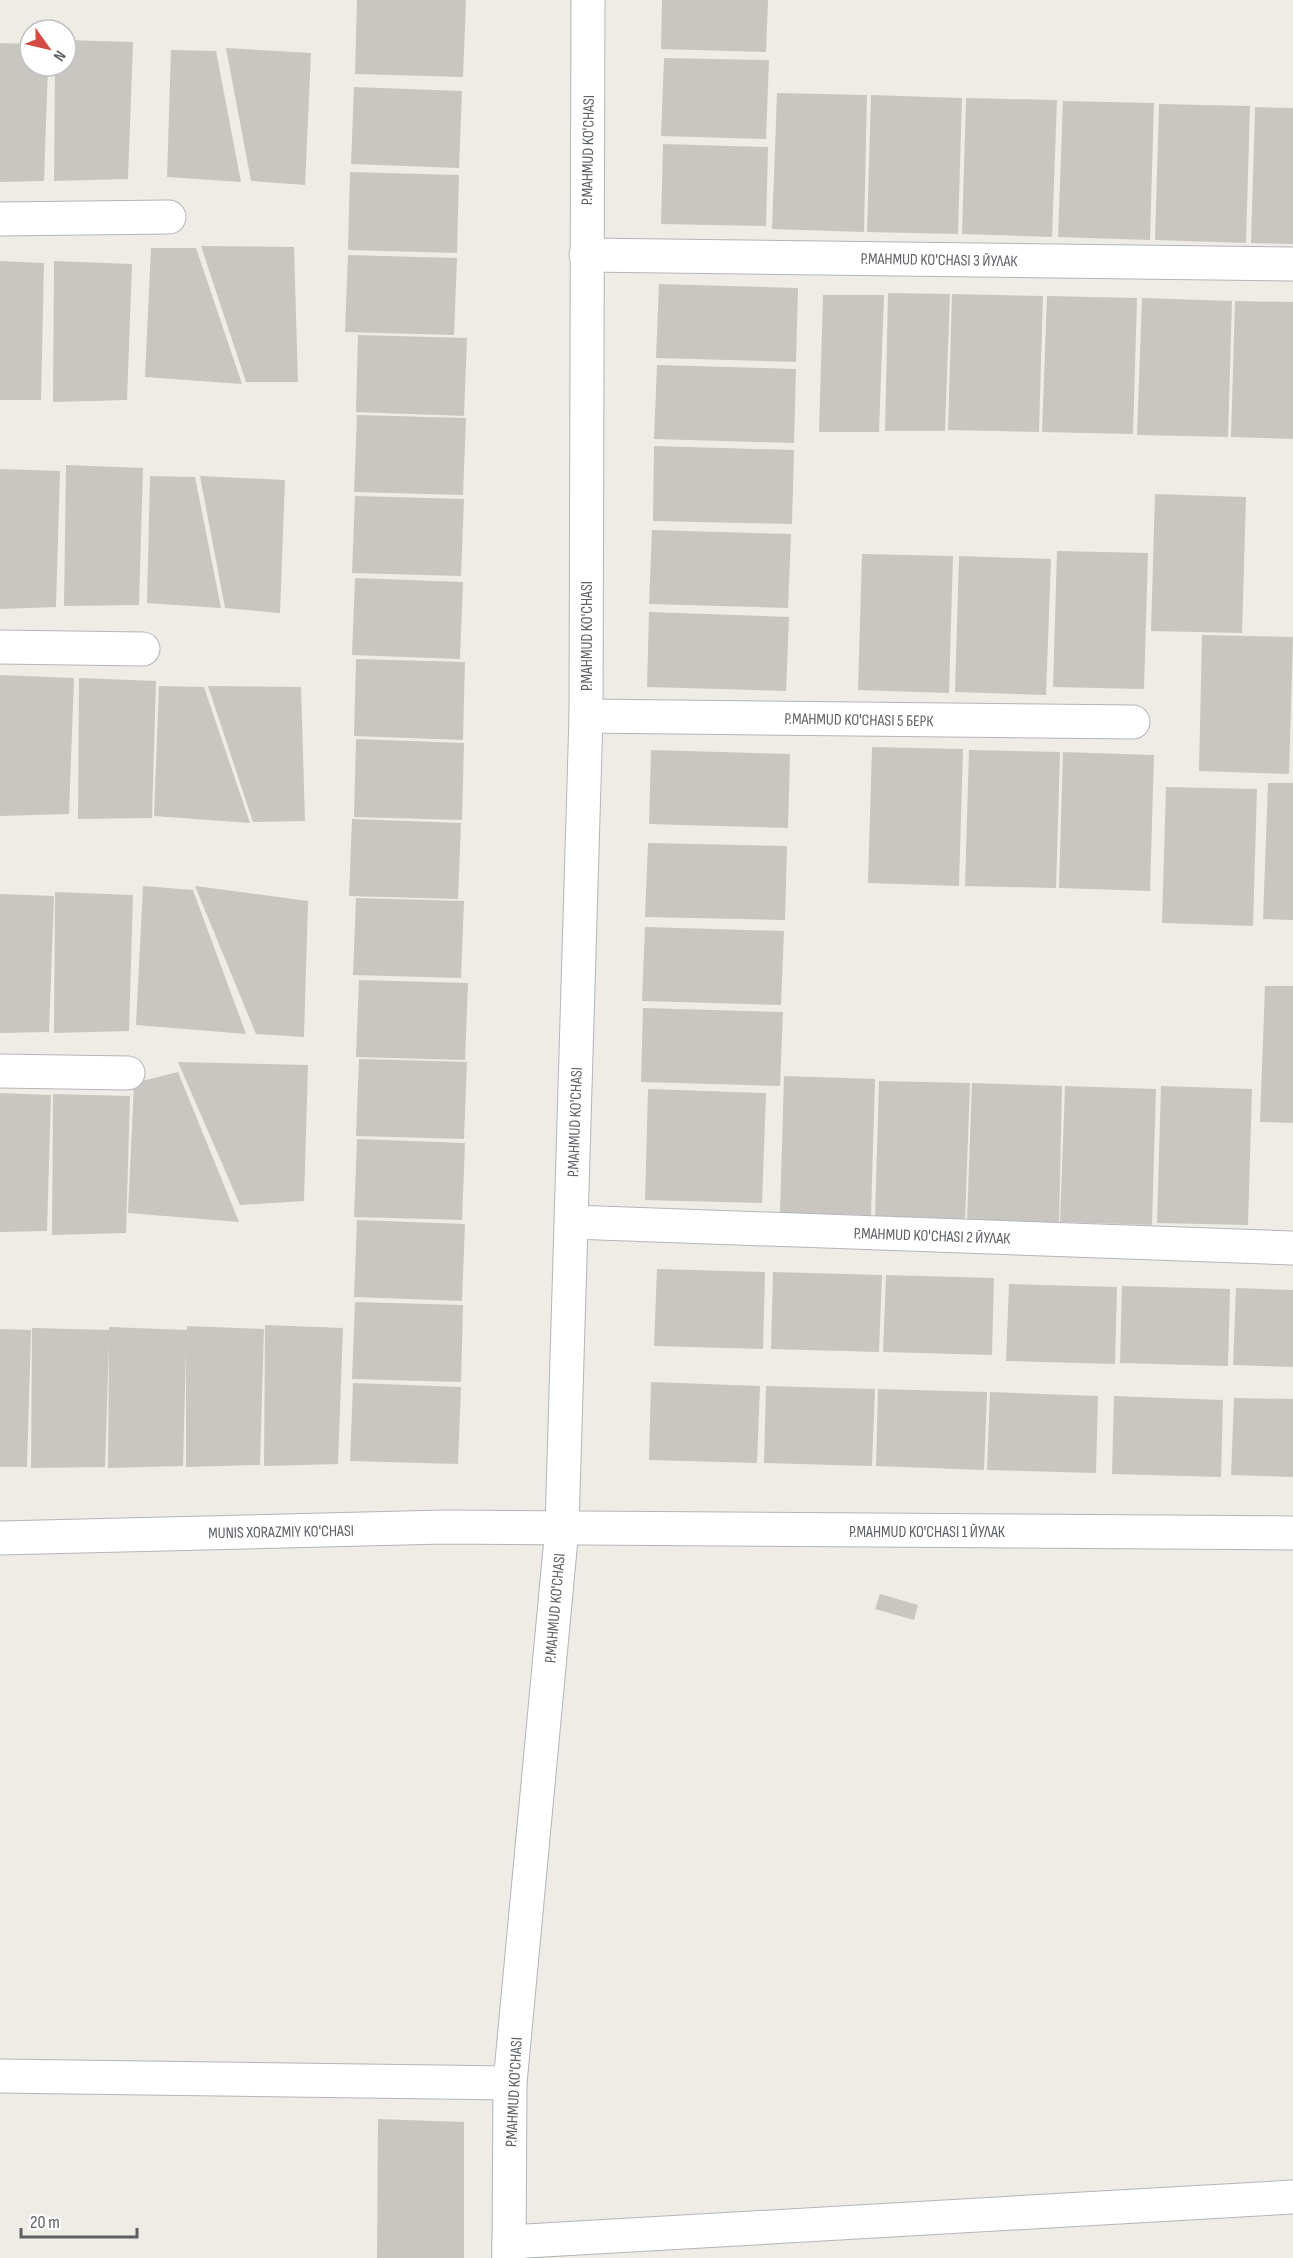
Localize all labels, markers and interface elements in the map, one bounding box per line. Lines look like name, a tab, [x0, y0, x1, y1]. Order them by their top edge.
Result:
north arrow	[18, 18, 78, 78]
text: N	[49, 47, 69, 64]
street label: P.MAHMUD KO'CHASI	[578, 95, 599, 205]
street label: P.MAHMUD KO'CHASI 3 ЙУЛАК	[860, 250, 1018, 271]
street label: P.MAHMUD KO'CHASI	[578, 581, 597, 691]
street label: P.MAHMUD KO'CHASI 5 БЕРК	[784, 710, 935, 731]
street label: P.MAHMUD KO'CHASI	[564, 1067, 587, 1177]
street label: P.MAHMUD KO'CHASI 2 ЙУЛАК	[853, 1224, 1012, 1249]
street label: MUNIS XORAZMIY KO'CHASI	[208, 1522, 354, 1543]
street label: P.MAHMUD KO'CHASI 1 ЙУЛАК	[849, 1523, 1006, 1542]
street label: P.MAHMUD KO'CHASI	[541, 1552, 570, 1664]
street label: P.MAHMUD KO'CHASI	[502, 2037, 527, 2148]
scale bar	[21, 2201, 136, 2239]
text: 20 m	[30, 2212, 60, 2233]

